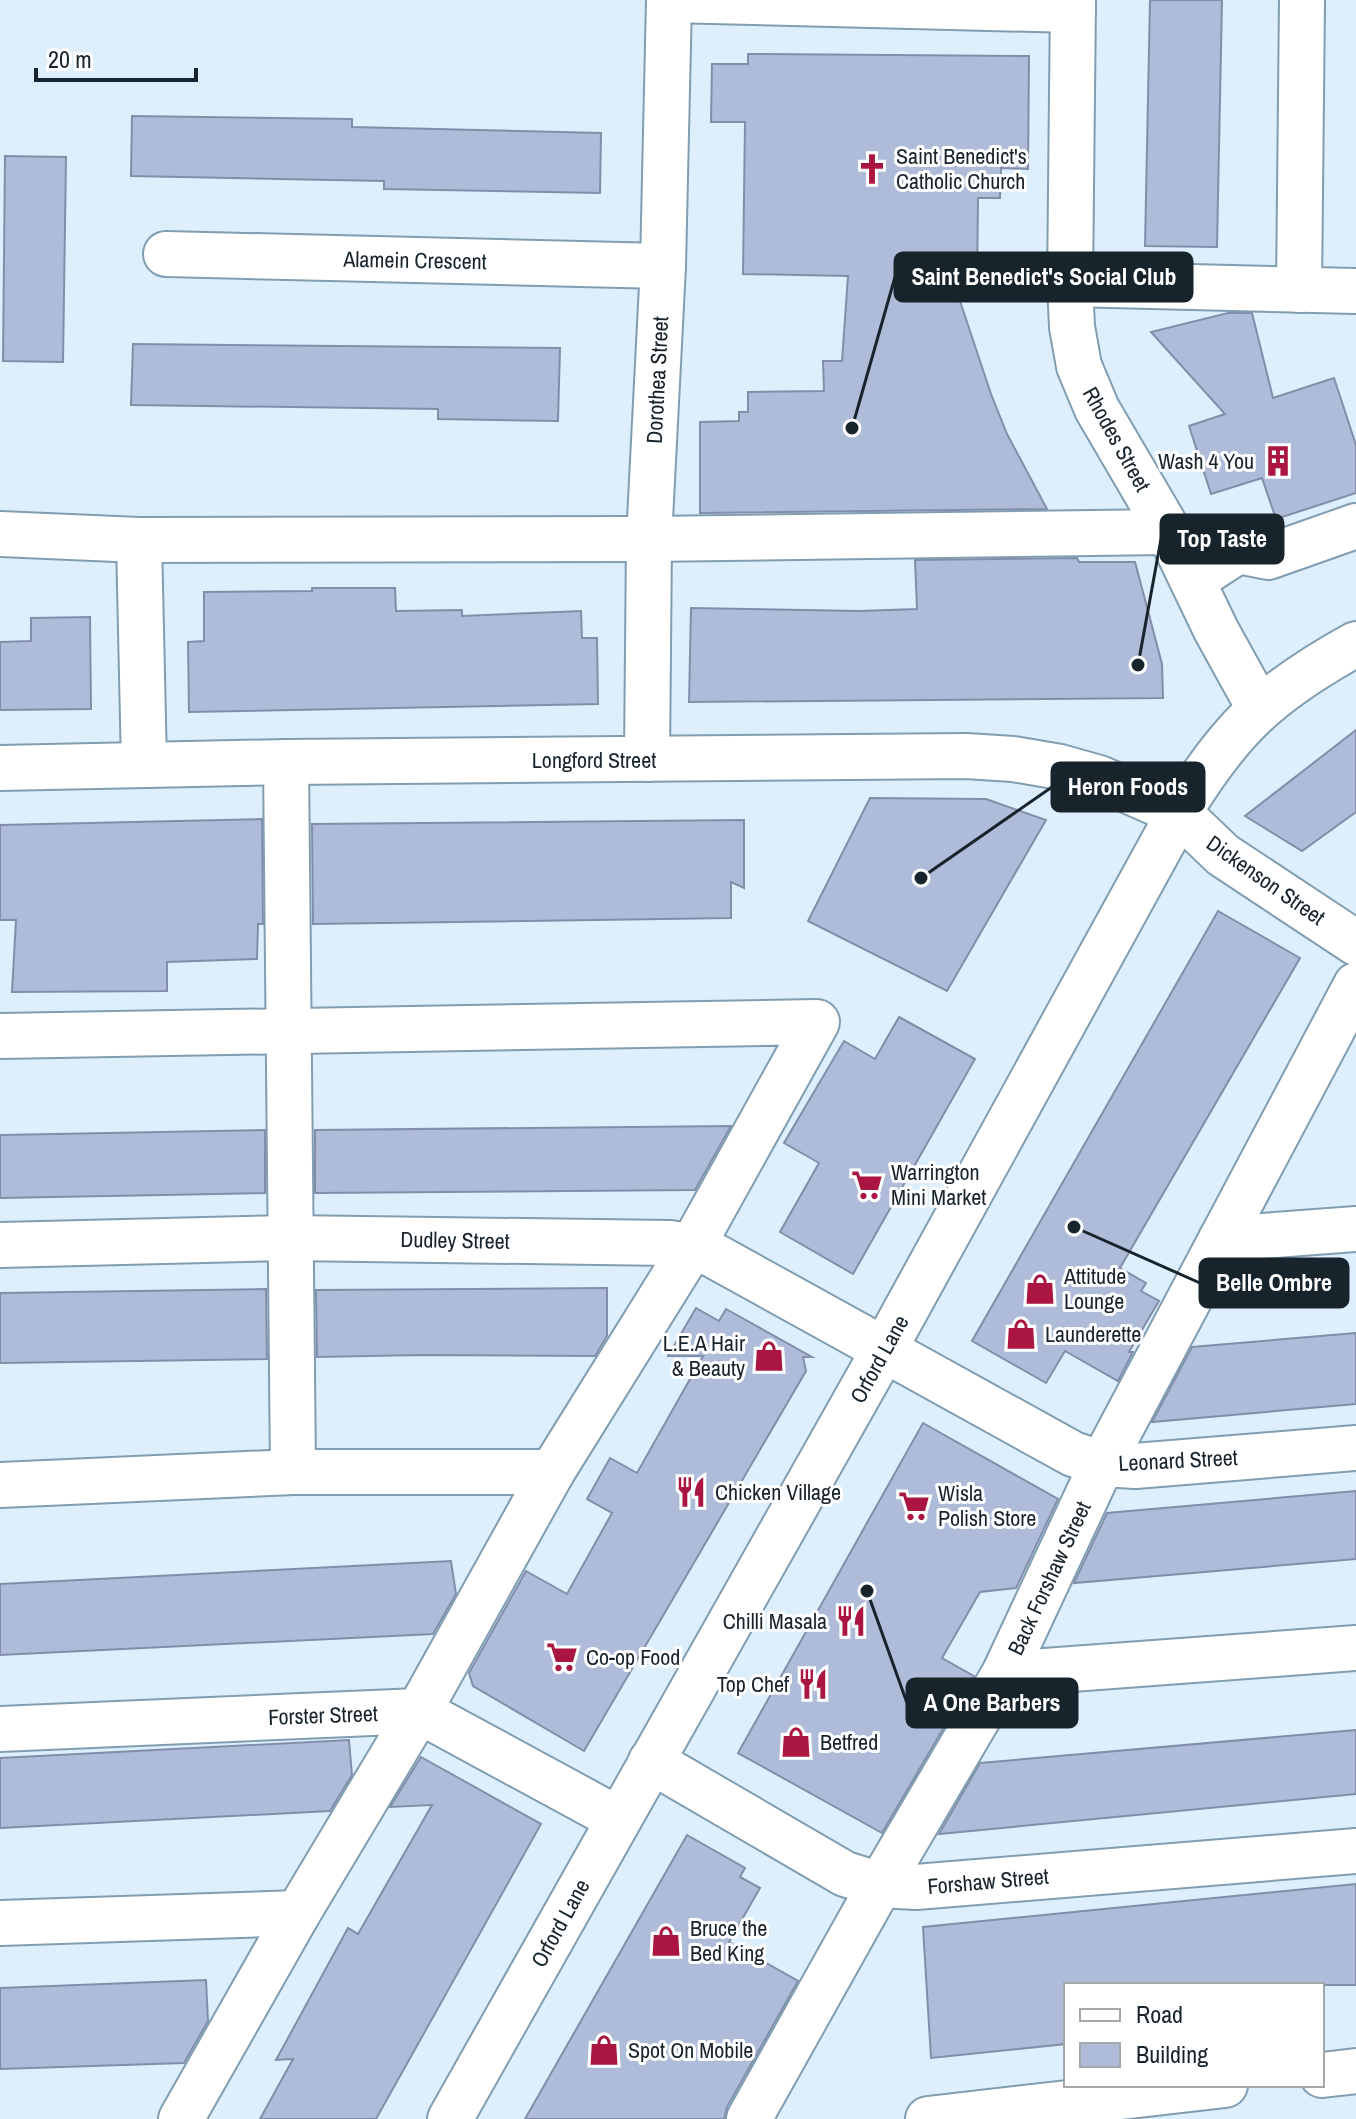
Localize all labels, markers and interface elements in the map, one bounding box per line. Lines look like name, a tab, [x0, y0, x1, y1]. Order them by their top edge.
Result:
scale bar	[36, 32, 196, 82]
text: 20 m	[48, 43, 92, 75]
place label: Saint Benedict's Catholic Church	[896, 141, 1027, 196]
church icon: Saint Benedict's Catholic Church	[855, 152, 889, 186]
street label: Alamein Crescent	[342, 244, 487, 276]
callout: Saint Benedict's Social Club	[895, 253, 1192, 301]
text: Saint Benedict's Social Club	[912, 260, 1176, 292]
street label: Dorothea Street	[639, 316, 675, 444]
street label: Rhodes Street	[1076, 381, 1158, 497]
building icon: Wash 4 You	[1261, 444, 1295, 478]
place label: Wash 4 You	[1158, 446, 1254, 476]
callout: Top Taste	[1161, 515, 1283, 563]
text: Top Taste	[1177, 522, 1267, 554]
street label: Longford Street	[532, 745, 656, 775]
callout: Heron Foods	[1052, 763, 1204, 811]
text: Heron Foods	[1068, 770, 1188, 802]
street label: Dickenson Street	[1201, 828, 1331, 932]
place label: Warrington Mini Market	[891, 1157, 986, 1212]
supermarket icon: Warrington Mini Market	[850, 1168, 884, 1202]
street label: Dudley Street	[400, 1224, 510, 1256]
callout: Belle Ombre	[1200, 1259, 1348, 1307]
place label: Attitude Lounge	[1063, 1261, 1126, 1316]
text: Belle Ombre	[1216, 1266, 1332, 1298]
shop icon: Attitude Lounge	[1023, 1272, 1057, 1306]
street label: Orford Lane	[843, 1310, 915, 1408]
shop icon: Launderette	[1004, 1317, 1038, 1351]
place label: Launderette	[1045, 1319, 1141, 1349]
place label: L.E.A Hair & Beauty	[663, 1328, 745, 1383]
shop icon: L.E.A Hair & Beauty	[752, 1339, 786, 1373]
street label: Leonard Street	[1118, 1442, 1238, 1478]
restaurant icon: Chicken Village	[674, 1475, 708, 1509]
place label: Chicken Village	[715, 1477, 841, 1507]
place label: Wisla Polish Store	[938, 1478, 1036, 1533]
supermarket icon: Wisla Polish Store	[897, 1489, 931, 1523]
street label: Back Forshaw Street	[1000, 1496, 1098, 1660]
restaurant icon: Chilli Masala	[834, 1604, 868, 1638]
place label: Chilli Masala	[723, 1606, 827, 1636]
supermarket icon: Co-op Food	[545, 1640, 579, 1674]
place label: Co-op Food	[586, 1642, 680, 1672]
restaurant icon: Top Chef	[796, 1667, 830, 1701]
place label: Top Chef	[717, 1669, 790, 1699]
callout: A One Barbers	[907, 1679, 1077, 1727]
text: A One Barbers	[923, 1686, 1061, 1718]
street label: Forster Street	[268, 1698, 378, 1732]
shop icon: Betfred	[779, 1725, 813, 1759]
place label: Betfred	[820, 1727, 878, 1757]
street label: Forshaw Street	[926, 1861, 1050, 1901]
street label: Orford Lane	[524, 1874, 596, 1972]
place label: Bruce the Bed King	[690, 1913, 767, 1968]
shop icon: Bruce the Bed King	[649, 1924, 683, 1958]
legend	[1064, 1983, 1324, 2087]
text: Road	[1136, 1998, 1183, 2030]
shop icon: Spot On Mobile	[587, 2033, 621, 2067]
place label: Spot On Mobile	[628, 2035, 753, 2065]
text: Building	[1136, 2038, 1208, 2070]

